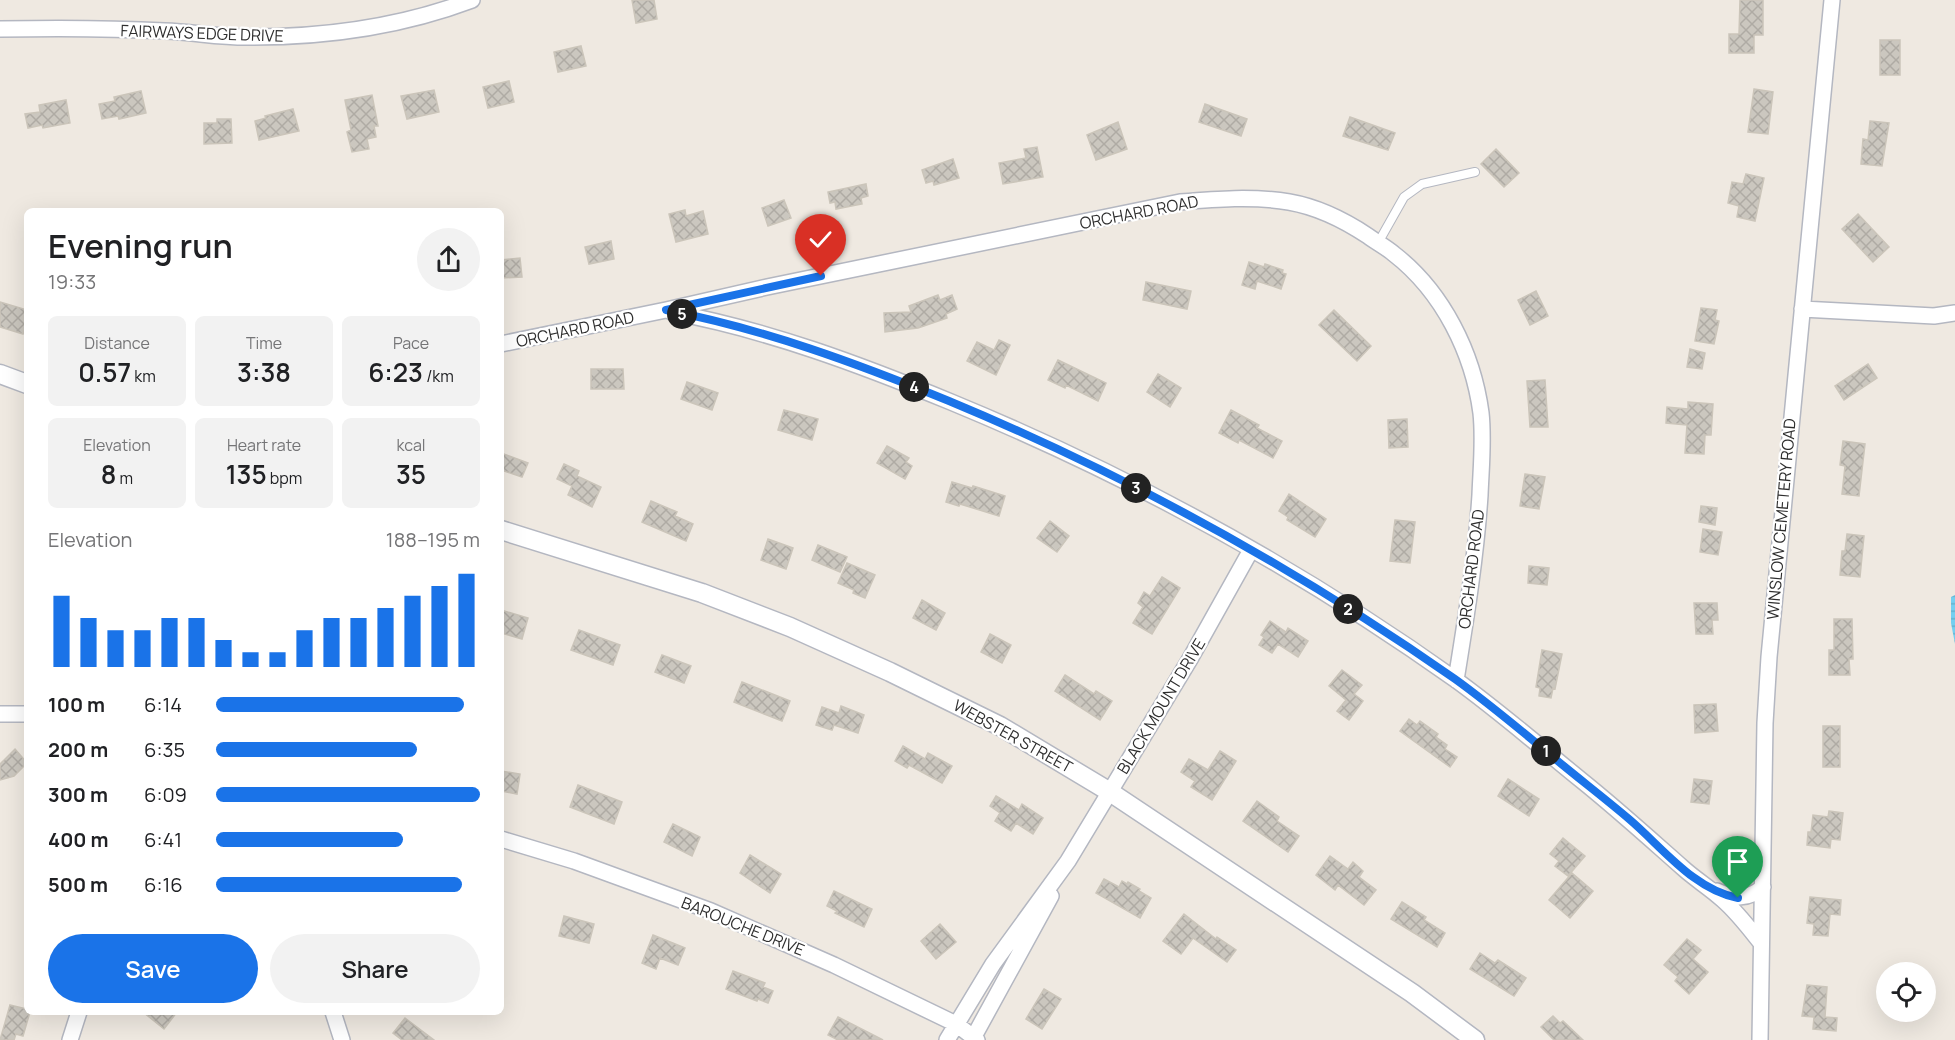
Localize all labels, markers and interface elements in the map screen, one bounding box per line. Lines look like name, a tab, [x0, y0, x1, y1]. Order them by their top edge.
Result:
street label: FAIRWAYS EDGE DRIVE	[120, 19, 284, 47]
street label: ORCHARD ROAD	[1078, 190, 1200, 234]
pin	[795, 214, 846, 276]
text: Evening run	[48, 223, 233, 268]
icon: check	[804, 223, 837, 256]
button: share	[417, 228, 480, 291]
text: 19:33	[48, 268, 96, 295]
pin: 5	[667, 299, 697, 329]
text: 5	[677, 303, 687, 325]
street label: ORCHARD ROAD	[514, 306, 636, 352]
text: Distance	[84, 332, 150, 354]
text: Time	[246, 332, 282, 354]
text: Pace	[393, 332, 429, 354]
text: 0.57	[78, 354, 131, 390]
text: 3:38	[237, 354, 291, 390]
text: 6:23	[368, 354, 423, 390]
text: km	[131, 365, 156, 387]
text: /km	[423, 365, 454, 387]
pin: 4	[899, 372, 929, 402]
text: 4	[909, 376, 919, 398]
street label: WINSLOW CEMETERY ROAD	[1761, 417, 1801, 621]
text: Elevation	[83, 434, 151, 456]
text: Heart rate	[227, 434, 301, 456]
text: kcal	[396, 434, 426, 456]
text: 8	[101, 456, 116, 492]
text: 135	[226, 456, 267, 492]
text: 35	[396, 456, 426, 492]
text: m	[116, 467, 133, 489]
text: bpm	[267, 467, 302, 489]
pin: 3	[1121, 473, 1151, 503]
text: 3	[1131, 477, 1141, 499]
street label: ORCHARD ROAD	[1453, 508, 1489, 630]
text: Elevation	[48, 526, 132, 553]
text: 188–195 m	[386, 526, 480, 553]
pin: 2	[1333, 594, 1363, 624]
text: 2	[1343, 598, 1353, 620]
street label: BLACK MOUNT DRIVE	[1112, 634, 1210, 778]
text: 100 m	[48, 691, 105, 718]
text: 6:14	[144, 691, 182, 718]
street label: WEBSTER STREET	[950, 694, 1077, 778]
text: 200 m	[48, 736, 108, 763]
text: 6:35	[144, 736, 185, 763]
pin: 1	[1531, 736, 1561, 766]
text: 1	[1542, 740, 1550, 762]
text: 300 m	[48, 781, 108, 808]
text: 6:09	[144, 781, 187, 808]
text: 400 m	[48, 826, 108, 853]
text: 6:41	[144, 826, 182, 853]
pin	[1712, 836, 1763, 898]
icon: arrive	[1721, 845, 1754, 878]
text: 500 m	[48, 871, 108, 898]
text: 6:16	[144, 871, 183, 898]
street label: BAROUCHE DRIVE	[678, 891, 808, 961]
button: Save	[48, 934, 258, 1003]
button: Share	[270, 934, 480, 1003]
map controls	[1876, 962, 1936, 1022]
button: locate	[1876, 962, 1936, 1022]

